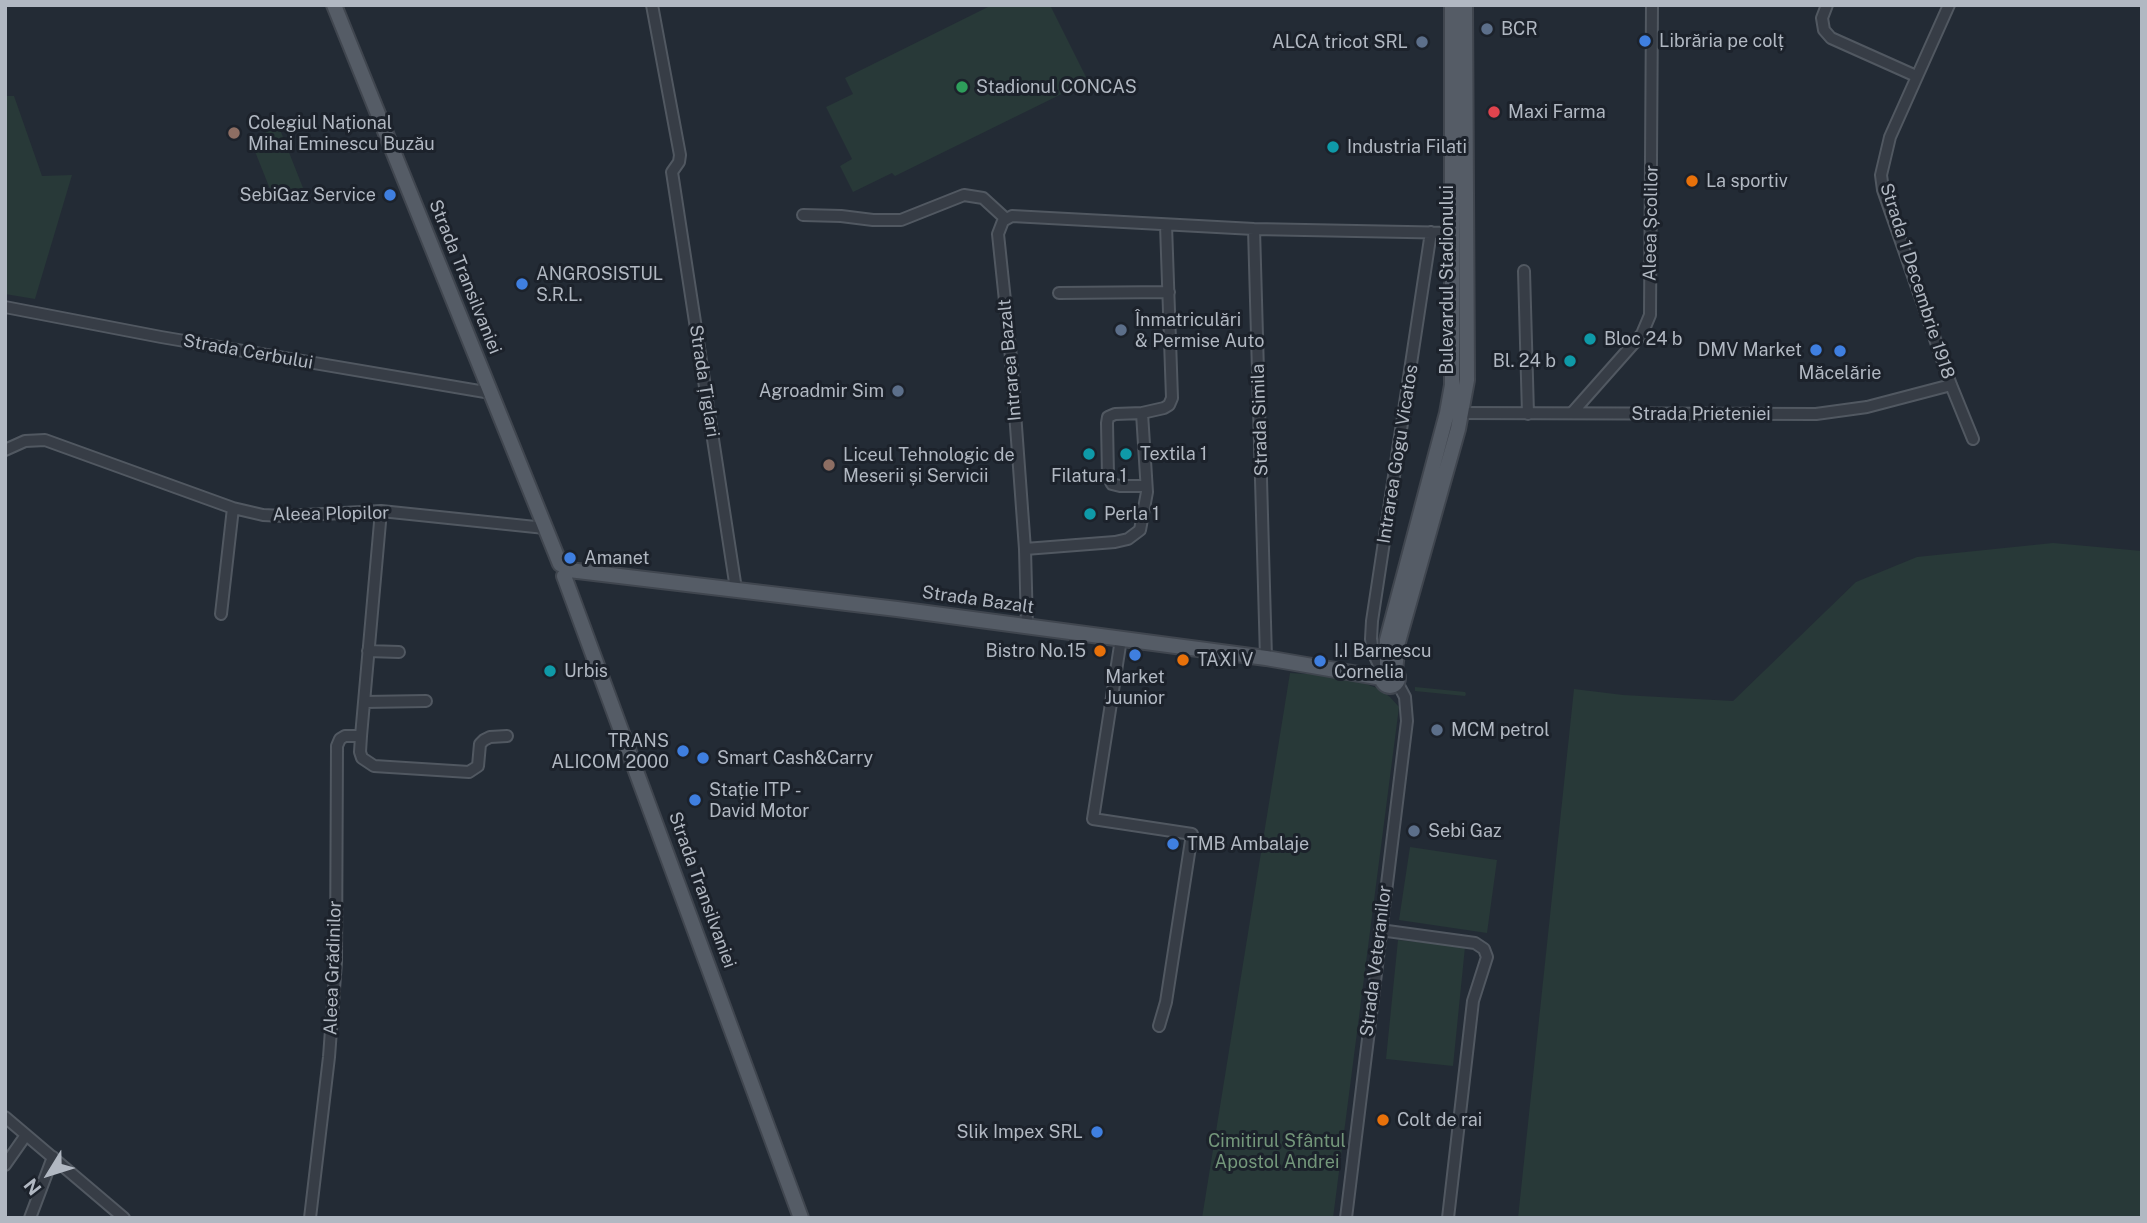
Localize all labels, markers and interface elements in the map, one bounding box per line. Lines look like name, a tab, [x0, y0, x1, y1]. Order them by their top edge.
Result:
place label: BCR	[1501, 18, 1538, 40]
marker: BCR	[1479, 21, 1495, 37]
place label: Librăria pe colț	[1659, 30, 1784, 52]
place label: ALCA tricot SRL	[1272, 31, 1408, 53]
marker: Librăria pe colț	[1637, 33, 1653, 49]
marker: ALCA tricot SRL	[1414, 34, 1430, 50]
place label: Stadionul CONCAS	[976, 76, 1137, 98]
marker: Stadionul CONCAS	[954, 79, 970, 95]
place label: Maxi Farma	[1508, 101, 1606, 123]
marker: Maxi Farma	[1486, 104, 1502, 120]
place label: Colegiul Național Mihai Eminescu Buzău	[248, 112, 435, 154]
marker: Colegiul Național Mihai Eminescu Buzău	[226, 125, 242, 141]
place label: Industria Filati	[1347, 136, 1467, 158]
marker: Industria Filati	[1325, 139, 1341, 155]
street label: Aleea Școlilor	[1639, 165, 1663, 281]
place label: La sportiv	[1706, 170, 1788, 192]
marker: La sportiv	[1684, 173, 1700, 189]
street label: Strada 1 Decembrie 1918	[1875, 180, 1959, 382]
place label: SebiGaz Service	[239, 184, 376, 206]
street label: Bulevardul Stadionului	[1436, 185, 1458, 375]
marker: SebiGaz Service	[382, 187, 398, 203]
street label: Strada Transilvaniei	[424, 197, 506, 357]
place label: ANGROSISTUL S.R.L.	[536, 263, 663, 306]
marker: ANGROSISTUL S.R.L.	[514, 276, 530, 292]
street label: Intrarea Bazalt	[994, 298, 1026, 422]
place label: Înmatriculări & Permise Auto	[1135, 309, 1264, 352]
marker: Înmatriculări & Permise Auto	[1113, 322, 1129, 338]
street label: Strada Țiglari	[684, 323, 724, 439]
place label: Bloc 24 b	[1604, 328, 1683, 350]
street label: Strada Cerbului	[181, 330, 315, 374]
marker: Bloc 24 b	[1582, 331, 1598, 347]
place label: DMV Market	[1698, 339, 1802, 361]
marker: DMV Market	[1808, 342, 1824, 358]
marker: Măcelărie	[1832, 343, 1848, 359]
place label: Bl. 24 b	[1493, 350, 1556, 372]
marker: Bl. 24 b	[1562, 353, 1578, 369]
place label: Măcelărie	[1799, 362, 1881, 384]
street label: Strada Simila	[1247, 363, 1273, 477]
street label: Intrarea Gogu Vicatos	[1373, 363, 1423, 545]
place label: Agroadmir Sim	[759, 380, 884, 402]
marker: Agroadmir Sim	[890, 383, 906, 399]
street label: Strada Prieteniei	[1631, 403, 1771, 425]
place label: Textila 1	[1140, 443, 1207, 465]
place label: Liceul Tehnologic de Meserii și Servicii	[843, 444, 1015, 486]
marker: Filatura 1	[1081, 446, 1097, 462]
marker: Textila 1	[1118, 446, 1134, 462]
marker: Liceul Tehnologic de Meserii și Servicii	[821, 457, 837, 473]
place label: Filatura 1	[1051, 465, 1127, 487]
street label: Aleea Plopilor	[273, 502, 389, 526]
place label: Perla 1	[1104, 503, 1160, 525]
marker: Perla 1	[1082, 506, 1098, 522]
place label: Amanet	[584, 547, 649, 569]
marker: Amanet	[562, 550, 578, 566]
street label: Strada Bazalt	[921, 581, 1035, 619]
place label: Bistro No.15	[986, 640, 1086, 662]
place label: I.I Barnescu Cornelia	[1334, 640, 1432, 682]
marker: Bistro No.15	[1092, 643, 1108, 659]
marker: Market Juunior	[1127, 647, 1143, 663]
place label: TAXI V	[1197, 649, 1253, 671]
marker: TAXI V	[1175, 652, 1191, 668]
marker: I.I Barnescu Cornelia	[1312, 653, 1328, 669]
place label: Urbis	[564, 660, 608, 682]
marker: Urbis	[542, 663, 558, 679]
place label: Market Juunior	[1105, 666, 1165, 708]
place label: MCM petrol	[1451, 719, 1550, 741]
marker: MCM petrol	[1429, 722, 1445, 738]
place label: TRANS ALICOM 2000	[551, 730, 669, 772]
marker: TRANS ALICOM 2000	[675, 743, 691, 759]
place label: Smart Cash&Carry	[717, 747, 873, 769]
marker: Smart Cash&Carry	[695, 750, 711, 766]
place label: Stație ITP - David Motor	[709, 779, 809, 822]
marker: Stație ITP - David Motor	[687, 792, 703, 808]
street label: Strada Transilvaniei	[664, 809, 740, 971]
place label: Sebi Gaz	[1428, 820, 1502, 842]
marker: Sebi Gaz	[1406, 823, 1422, 839]
place label: TMB Ambalaje	[1187, 833, 1309, 855]
marker: TMB Ambalaje	[1165, 836, 1181, 852]
street label: Strada Veteranilor	[1356, 884, 1396, 1038]
street label: Aleea Grădinilor	[320, 900, 346, 1036]
place label: Colt de rai	[1397, 1109, 1482, 1131]
marker: Colt de rai	[1375, 1112, 1391, 1128]
place label: Slik Impex SRL	[956, 1121, 1083, 1143]
marker: Slik Impex SRL	[1089, 1124, 1105, 1140]
park label: Cimitirul Sfântul Apostol Andrei	[1208, 1130, 1346, 1172]
north arrow	[14, 1139, 84, 1209]
text: N	[19, 1174, 46, 1200]

